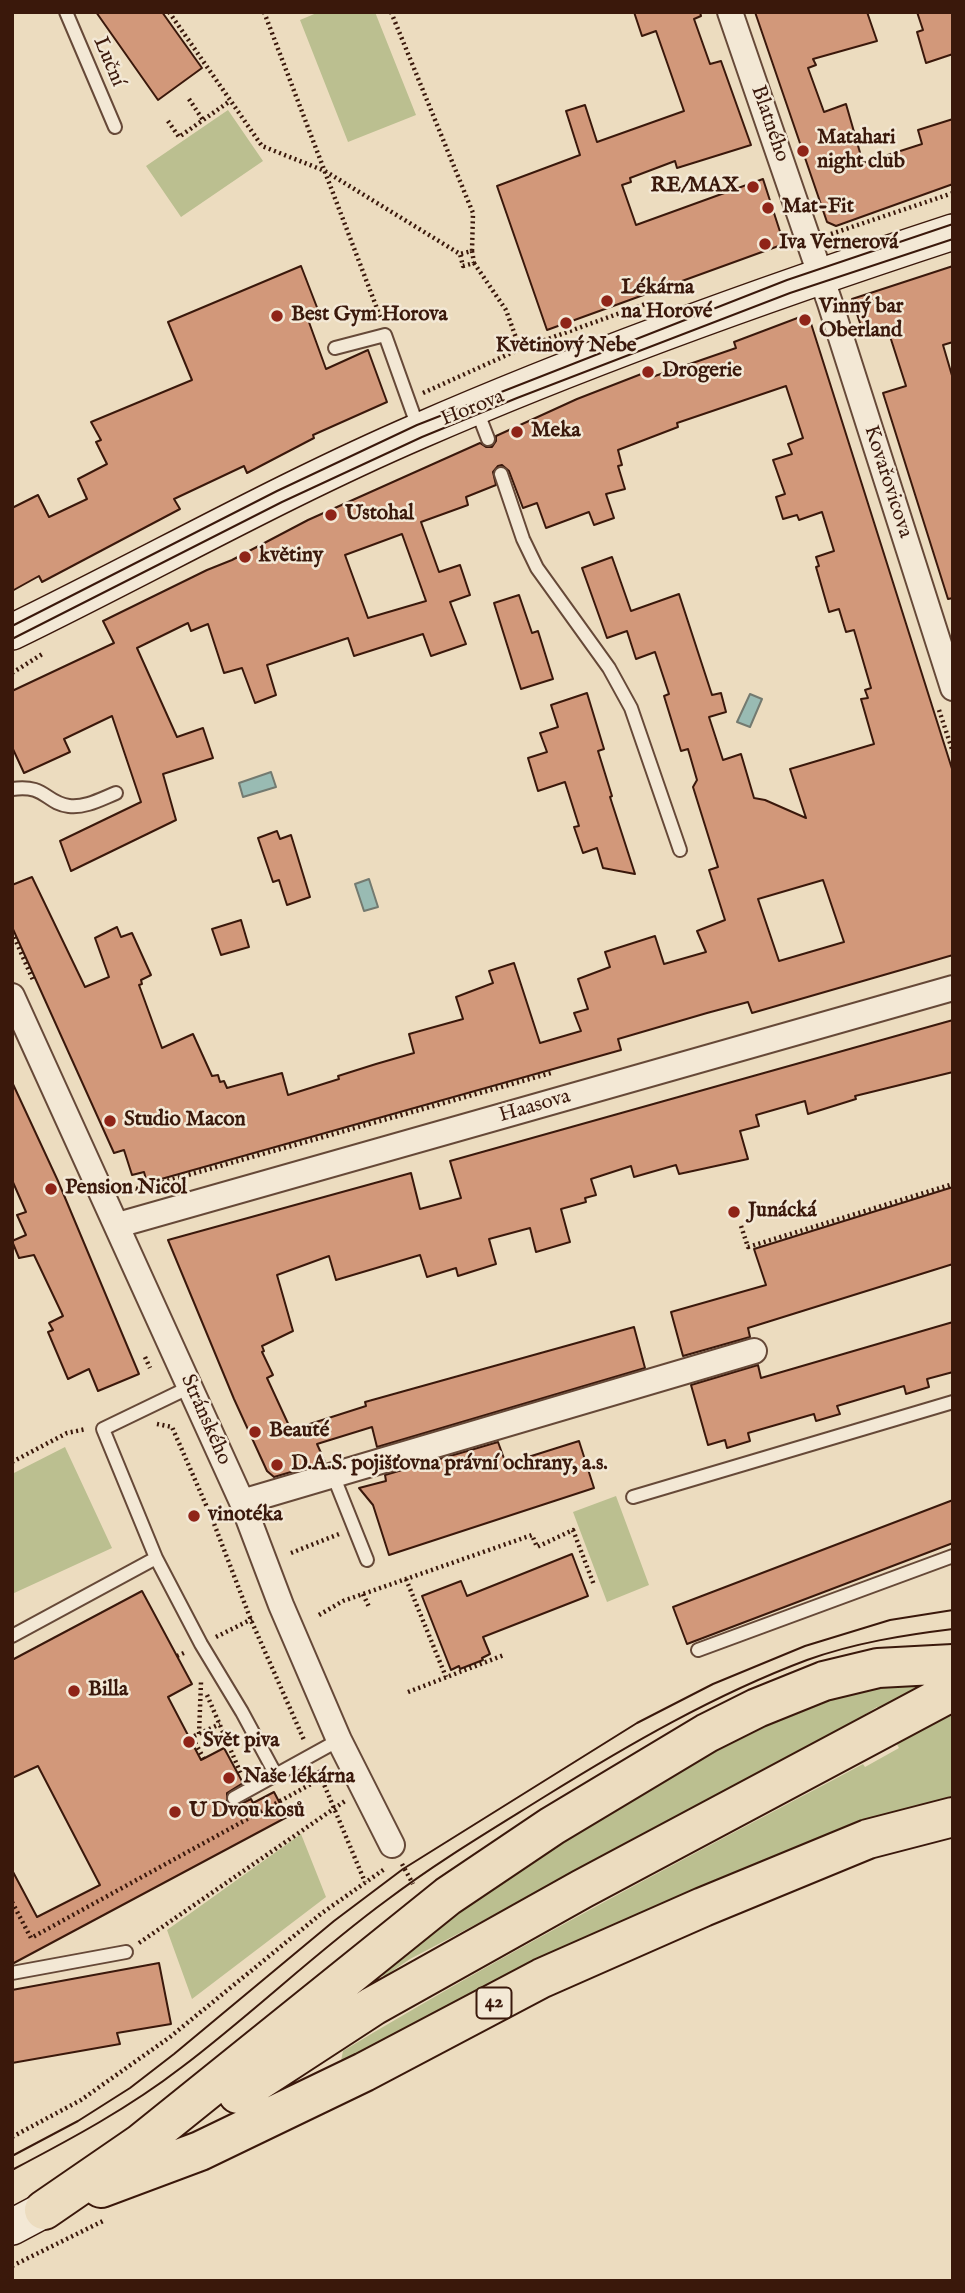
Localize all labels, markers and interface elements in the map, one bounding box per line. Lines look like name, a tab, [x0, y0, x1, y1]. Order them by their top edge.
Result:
street label: Luční	[86, 33, 130, 91]
street label: Blatného	[744, 82, 794, 166]
place label: Matahari night club	[817, 126, 905, 176]
marker: Matahari night club	[795, 143, 811, 159]
place label: RE/MAX	[650, 174, 739, 200]
marker: RE/MAX	[745, 179, 761, 195]
place label: Mat-Fit	[782, 195, 854, 221]
marker: Mat-Fit	[760, 200, 776, 216]
place label: Iva Vernerová	[779, 231, 898, 257]
marker: Iva Vernerová	[757, 236, 773, 252]
place label: Lékárna na Horové	[621, 276, 712, 326]
marker: Lékárna na Horové	[599, 293, 615, 309]
place label: Vinný bar Oberland	[819, 295, 904, 345]
place label: Best Gym Horova	[291, 303, 448, 329]
marker: Best Gym Horova	[269, 308, 285, 324]
marker: Vinný bar Oberland	[797, 312, 813, 328]
marker: Květinový Nebe	[558, 315, 574, 331]
place label: Květinový Nebe	[495, 334, 637, 360]
place label: Drogerie	[662, 359, 742, 385]
marker: Drogerie	[640, 364, 656, 380]
street label: Horova	[438, 385, 508, 433]
place label: Meka	[531, 419, 581, 445]
street label: Kovařovicova	[857, 423, 917, 541]
marker: Meka	[509, 424, 525, 440]
place label: Ustohal	[345, 502, 414, 528]
marker: Ustohal	[323, 507, 339, 523]
place label: květiny	[259, 544, 323, 570]
marker: květiny	[237, 549, 253, 565]
street label: Haasova	[496, 1085, 574, 1129]
place label: Studio Macon	[124, 1108, 246, 1134]
marker: Studio Macon	[102, 1113, 118, 1129]
place label: Pension Nicol	[65, 1176, 187, 1202]
marker: Pension Nicol	[43, 1181, 59, 1197]
place label: Junácká	[748, 1199, 816, 1225]
marker: Junácká	[726, 1204, 742, 1220]
street label: Stránského	[174, 1371, 236, 1469]
place label: Beauté	[269, 1419, 329, 1445]
marker: Beauté	[247, 1424, 263, 1440]
place label: D.A.S. pojišťovna právní ochrany, a.s.	[291, 1452, 608, 1478]
marker: D.A.S. pojišťovna právní ochrany, a.s.	[269, 1457, 285, 1473]
place label: vinotéka	[208, 1503, 283, 1529]
marker: vinotéka	[186, 1508, 202, 1524]
place label: Billa	[88, 1678, 128, 1704]
marker: Billa	[66, 1683, 82, 1699]
place label: Svět piva	[203, 1729, 279, 1755]
marker: Svět piva	[181, 1734, 197, 1750]
place label: Naše lékárna	[243, 1765, 355, 1791]
marker: Naše lékárna	[221, 1770, 237, 1786]
place label: U Dvou kosů	[189, 1799, 305, 1825]
marker: U Dvou kosů	[167, 1804, 183, 1820]
road number: 42	[476, 1988, 512, 2019]

